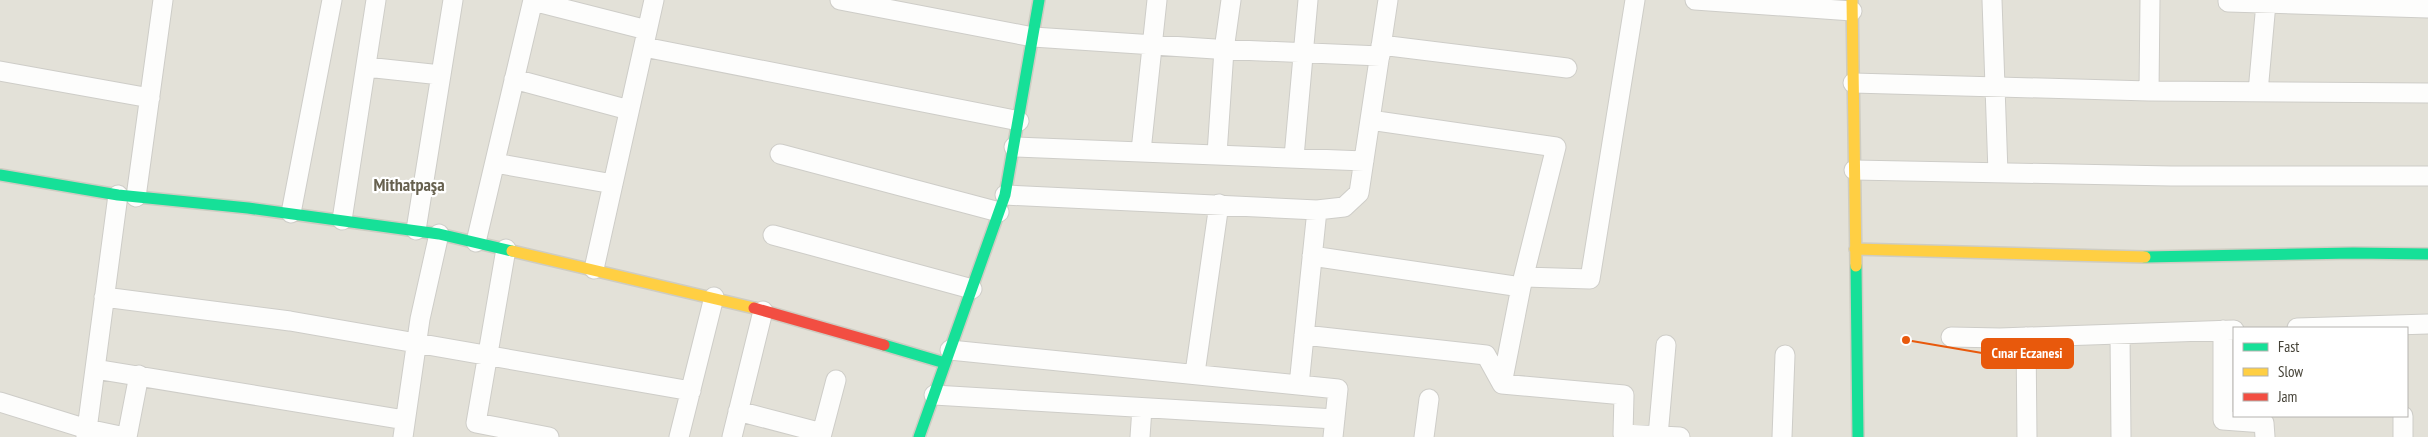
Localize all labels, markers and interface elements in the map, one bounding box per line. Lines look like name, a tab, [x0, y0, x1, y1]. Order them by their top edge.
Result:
district label: Mithatpaşa	[373, 173, 445, 196]
legend	[2233, 327, 2408, 417]
text: Fast	[2278, 337, 2299, 356]
callout: Cınar Eczanesi	[1982, 339, 2073, 368]
text: Cınar Eczanesi	[1992, 344, 2062, 362]
text: Slow	[2278, 362, 2303, 381]
text: Jam	[2277, 387, 2297, 406]

